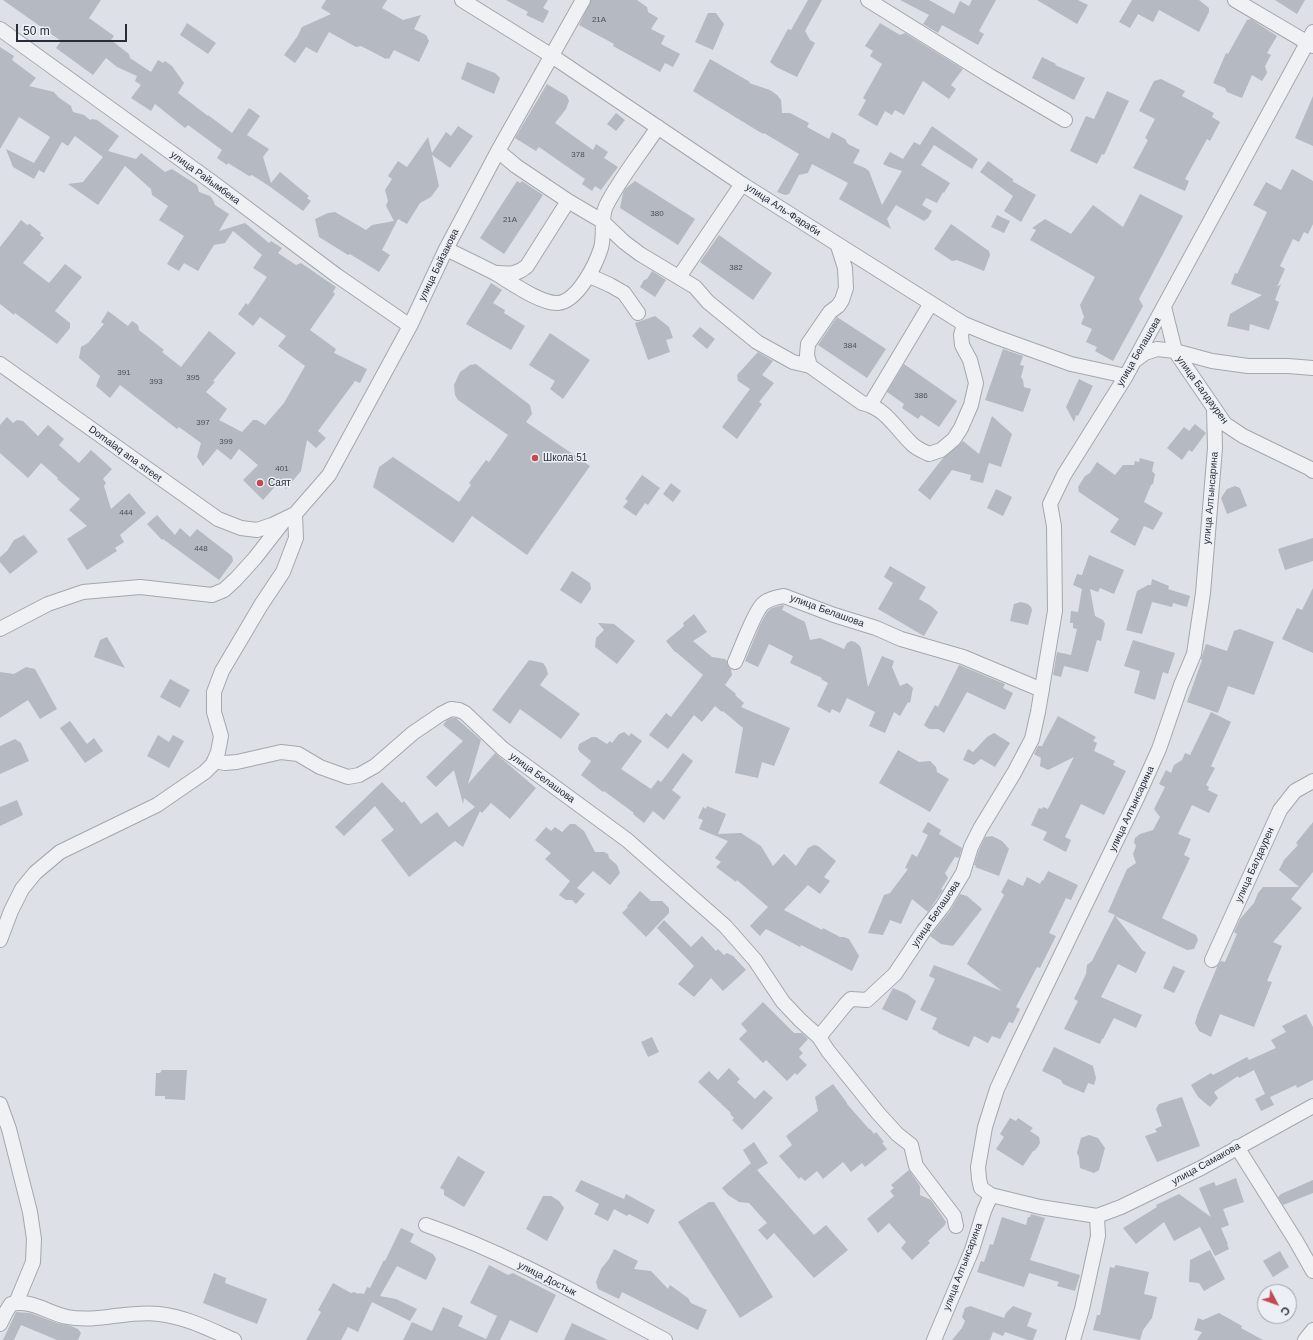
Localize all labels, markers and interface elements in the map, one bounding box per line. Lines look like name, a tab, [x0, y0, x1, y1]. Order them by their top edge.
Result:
house number: 21А	[592, 15, 606, 25]
scale bar	[18, 16, 129, 42]
text: 50 m	[23, 24, 50, 38]
street label: улица Райымбека	[168, 149, 242, 207]
house number: 378	[571, 150, 585, 160]
street label: улица Аль-Фараби	[743, 181, 823, 239]
house number: 380	[650, 209, 664, 219]
house number: 21А	[503, 215, 517, 225]
street label: улица Байзакова	[416, 227, 462, 303]
house number: 382	[729, 263, 743, 273]
street label: улица Белашова	[1114, 315, 1164, 389]
house number: 384	[843, 341, 857, 351]
street label: улица Балдаурен	[1173, 354, 1231, 426]
house number: 391	[117, 368, 131, 378]
house number: 395	[186, 373, 200, 383]
house number: 393	[149, 377, 163, 387]
house number: 386	[914, 391, 928, 401]
house number: 397	[196, 418, 210, 428]
street label: Domalaq ana street	[86, 423, 164, 485]
house number: 399	[219, 437, 233, 447]
street label: улица Алтынсарина	[1201, 451, 1221, 545]
place label: Школа 51	[543, 452, 587, 464]
marker: Школа 51	[530, 453, 540, 463]
house number: 401	[275, 464, 289, 474]
place label: Саят	[268, 477, 291, 489]
marker: Саят	[255, 478, 265, 488]
house number: 444	[119, 508, 133, 518]
house number: 448	[194, 544, 208, 554]
street label: улица Белашова	[788, 592, 866, 630]
street label: улица Белашова	[507, 750, 577, 806]
street label: улица Алтынсарина	[1107, 764, 1157, 854]
street label: улица Балдаурен	[1233, 826, 1277, 904]
street label: улица Белашова	[909, 878, 963, 950]
street label: улица Самакова	[1170, 1140, 1242, 1188]
street label: улица Алтынсарина	[941, 1222, 985, 1312]
street label: улица Достык	[516, 1259, 578, 1299]
north arrow	[1257, 1284, 1297, 1324]
text: С	[1278, 1304, 1292, 1318]

